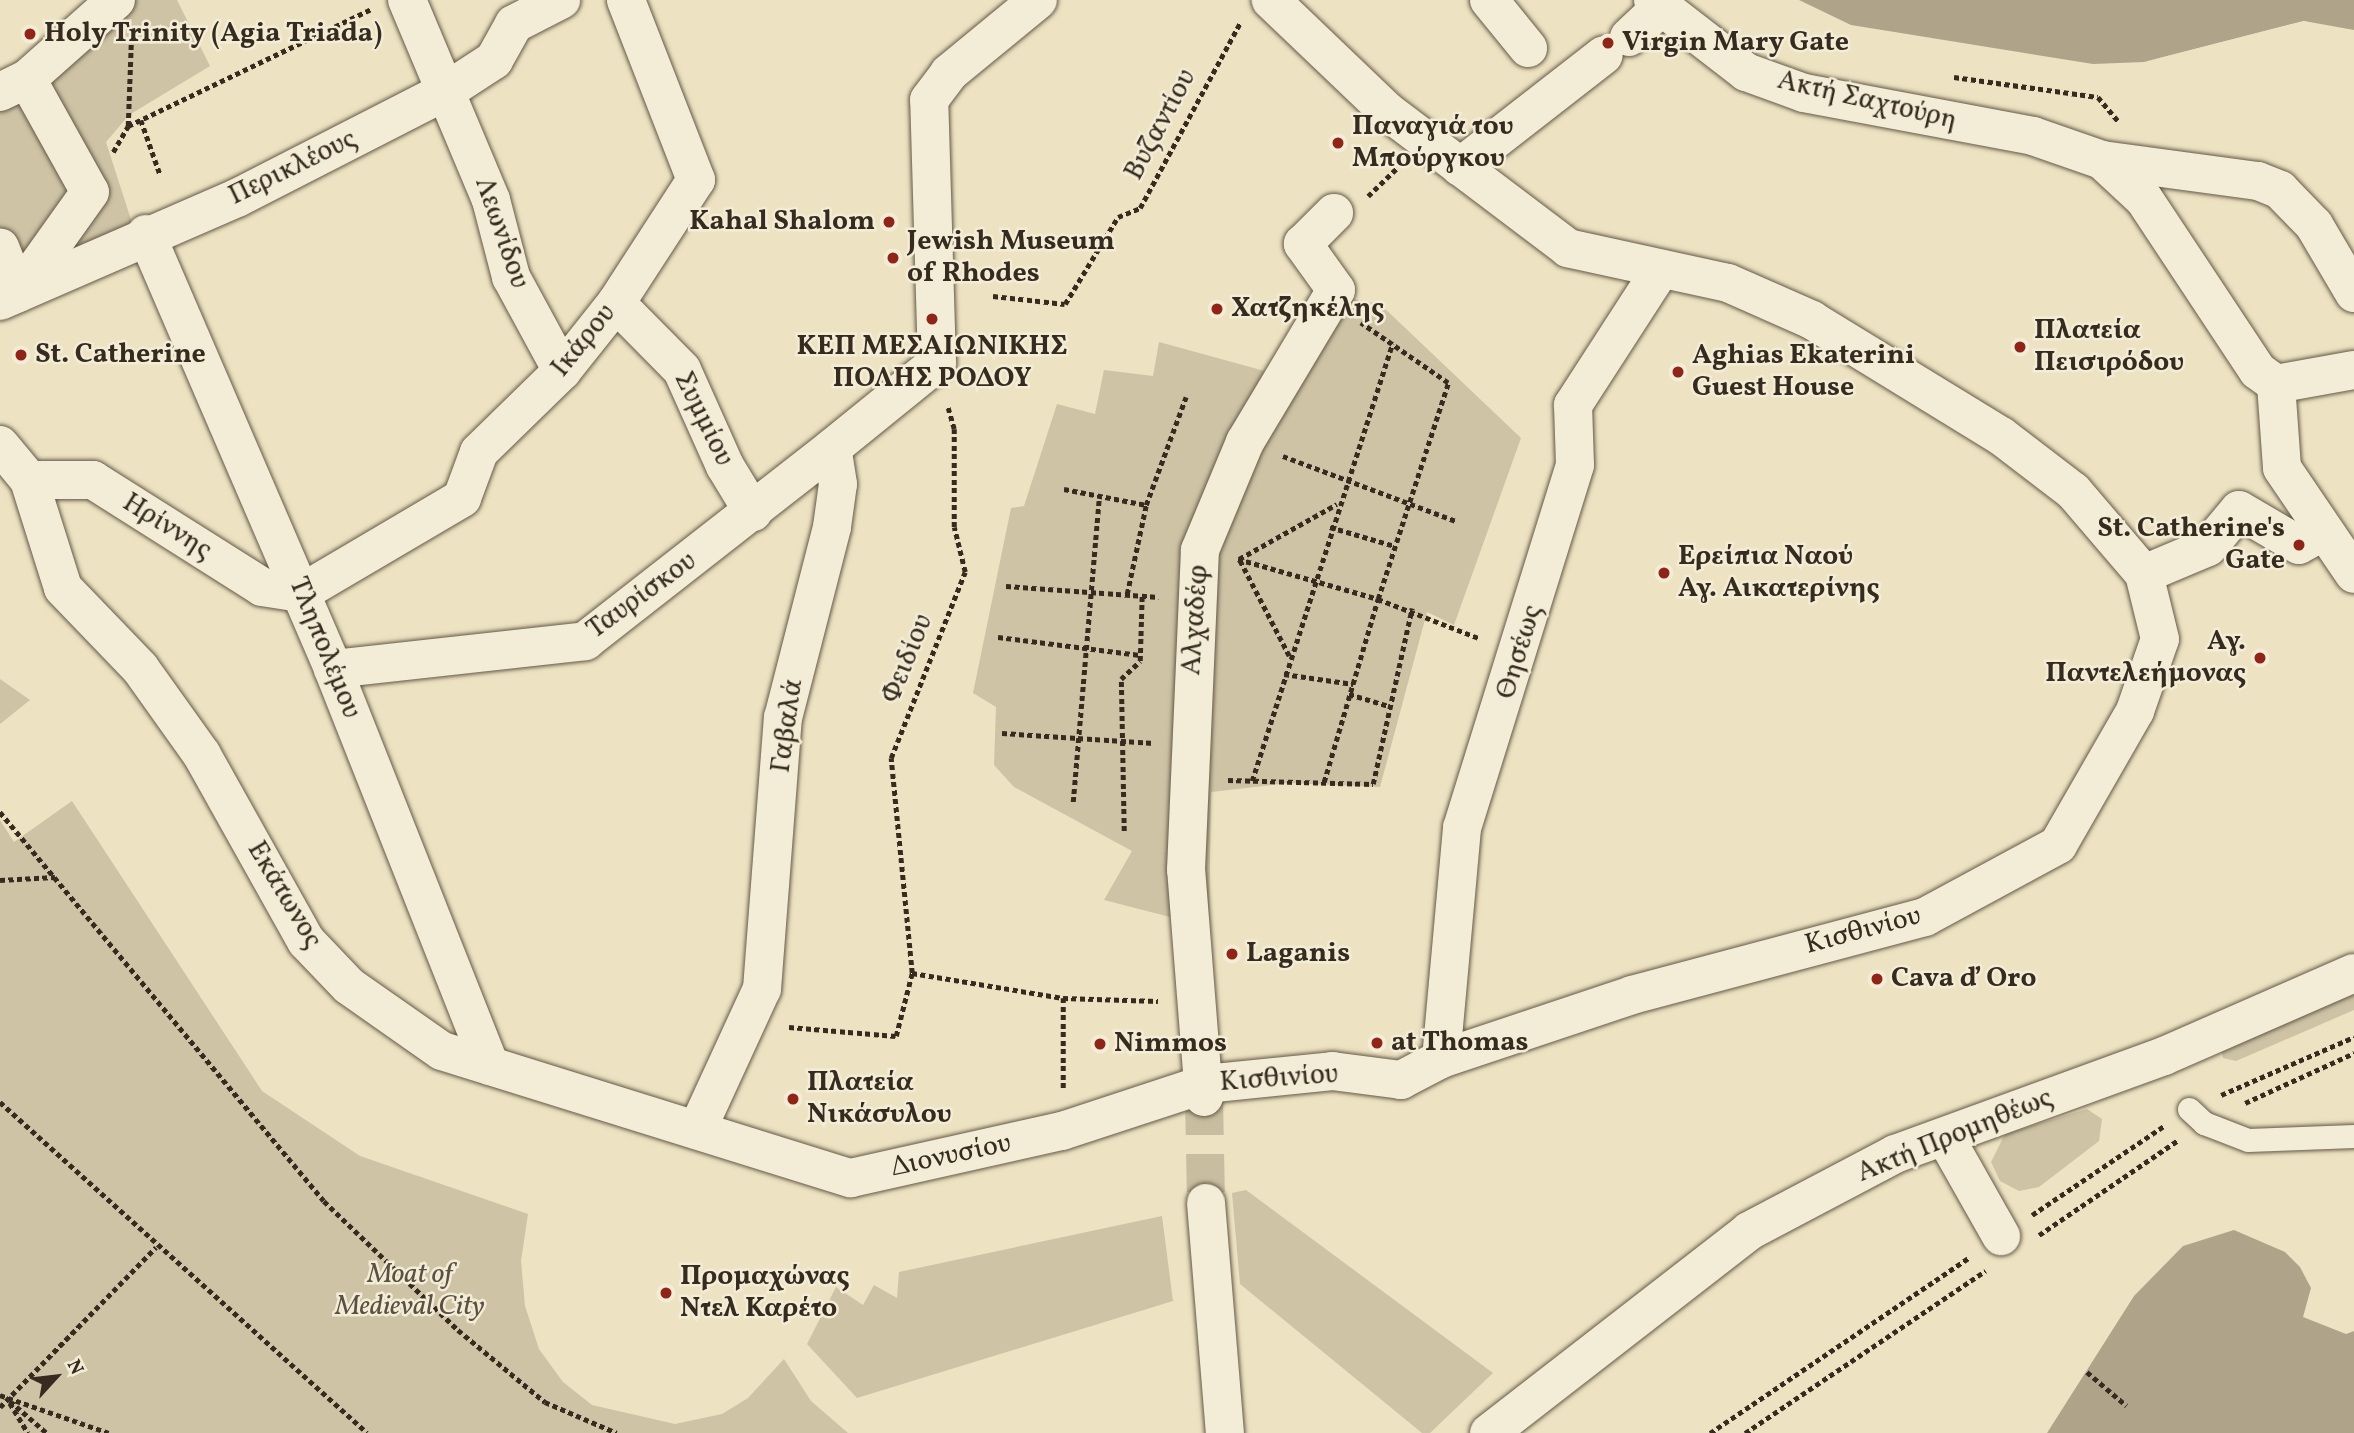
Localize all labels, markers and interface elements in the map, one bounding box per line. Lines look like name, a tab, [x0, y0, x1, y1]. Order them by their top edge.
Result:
place label: Holy Trinity (Agia Triada)	[44, 17, 384, 51]
marker: Holy Trinity (Agia Triada)	[22, 26, 38, 42]
place label: Virgin Mary Gate	[1622, 26, 1849, 60]
marker: Virgin Mary Gate	[1600, 35, 1616, 51]
street label: Βυζαντίου	[1118, 64, 1204, 186]
street label: Ακτή Σαχτούρη	[1774, 64, 1960, 138]
place label: Παναγιά του Μπούργκου	[1352, 110, 1513, 176]
street label: Περικλέους	[224, 123, 362, 213]
marker: Παναγιά του Μπούργκου	[1330, 135, 1346, 151]
street label: Λεωνίδου	[466, 173, 536, 293]
place label: Kahal Shalom	[689, 205, 875, 239]
marker: Kahal Shalom	[881, 214, 897, 230]
place label: Jewish Museum of Rhodes	[907, 225, 1115, 291]
marker: Jewish Museum of Rhodes	[885, 250, 901, 266]
place label: Χατζηκέλης	[1231, 292, 1384, 326]
street label: Ικάρου	[544, 298, 624, 384]
marker: Χατζηκέλης	[1209, 301, 1225, 317]
marker: ΚΕΠ ΜΕΣΑΙΩΝΙΚΗΣ ΠΟΛΗΣ ΡΟΔΟΥ	[924, 311, 940, 327]
place label: Πλατεία Πεισιρόδου	[2034, 314, 2184, 380]
place label: ΚΕΠ ΜΕΣΑΙΩΝΙΚΗΣ ΠΟΛΗΣ ΡΟΔΟΥ	[797, 330, 1067, 396]
place label: St. Catherine	[35, 338, 206, 372]
place label: Aghias Ekaterini Guest House	[1692, 339, 1915, 405]
marker: Πλατεία Πεισιρόδου	[2012, 339, 2028, 355]
marker: St. Catherine	[13, 347, 29, 363]
marker: Aghias Ekaterini Guest House	[1670, 364, 1686, 380]
street label: Συμμίου	[666, 366, 740, 472]
street label: Ηρίννης	[116, 486, 218, 568]
place label: St. Catherine's Gate	[2097, 512, 2285, 578]
marker: St. Catherine's Gate	[2291, 537, 2307, 553]
place label: Ερείπια Ναού Αγ. Αικατερίνης	[1678, 540, 1879, 606]
street label: Ταυρίσκου	[581, 545, 703, 647]
street label: Αλχαδέφ	[1175, 564, 1217, 676]
marker: Ερείπια Ναού Αγ. Αικατερίνης	[1656, 565, 1672, 581]
street label: Τληπολέμου	[280, 572, 368, 724]
street label: Θησέως	[1490, 601, 1550, 703]
street label: Φειδίου	[875, 610, 941, 708]
place label: Αγ. Παντελεήμονας	[2045, 625, 2246, 691]
marker: Αγ. Παντελεήμονας	[2252, 650, 2268, 666]
street label: Γαβαλά	[765, 677, 811, 775]
street label: Εκάτωνος	[239, 835, 329, 955]
street label: Κισθινίου	[1801, 899, 1925, 963]
place label: Laganis	[1246, 937, 1350, 971]
marker: Laganis	[1224, 946, 1240, 962]
place label: Cava ď Oro	[1891, 962, 2036, 996]
marker: Cava ď Oro	[1869, 971, 1885, 987]
place label: at Thomas	[1391, 1026, 1529, 1060]
place label: Nimmos	[1114, 1027, 1227, 1061]
marker: at Thomas	[1369, 1035, 1385, 1051]
marker: Nimmos	[1092, 1036, 1108, 1052]
street label: Κισθινίου	[1219, 1058, 1339, 1100]
place label: Πλατεία Νικάσυλου	[807, 1066, 952, 1132]
street label: Ακτή Προμηθέως	[1852, 1081, 2058, 1191]
marker: Πλατεία Νικάσυλου	[785, 1091, 801, 1107]
street label: Διονυσίου	[888, 1127, 1014, 1185]
park label: Moat of Medieval City	[335, 1258, 485, 1324]
place label: Προμαχώνας Ντελ Καρέτο	[680, 1260, 849, 1326]
marker: Προμαχώνας Ντελ Καρέτο	[658, 1285, 674, 1301]
north arrow	[21, 1342, 91, 1412]
text: N	[60, 1355, 89, 1380]

